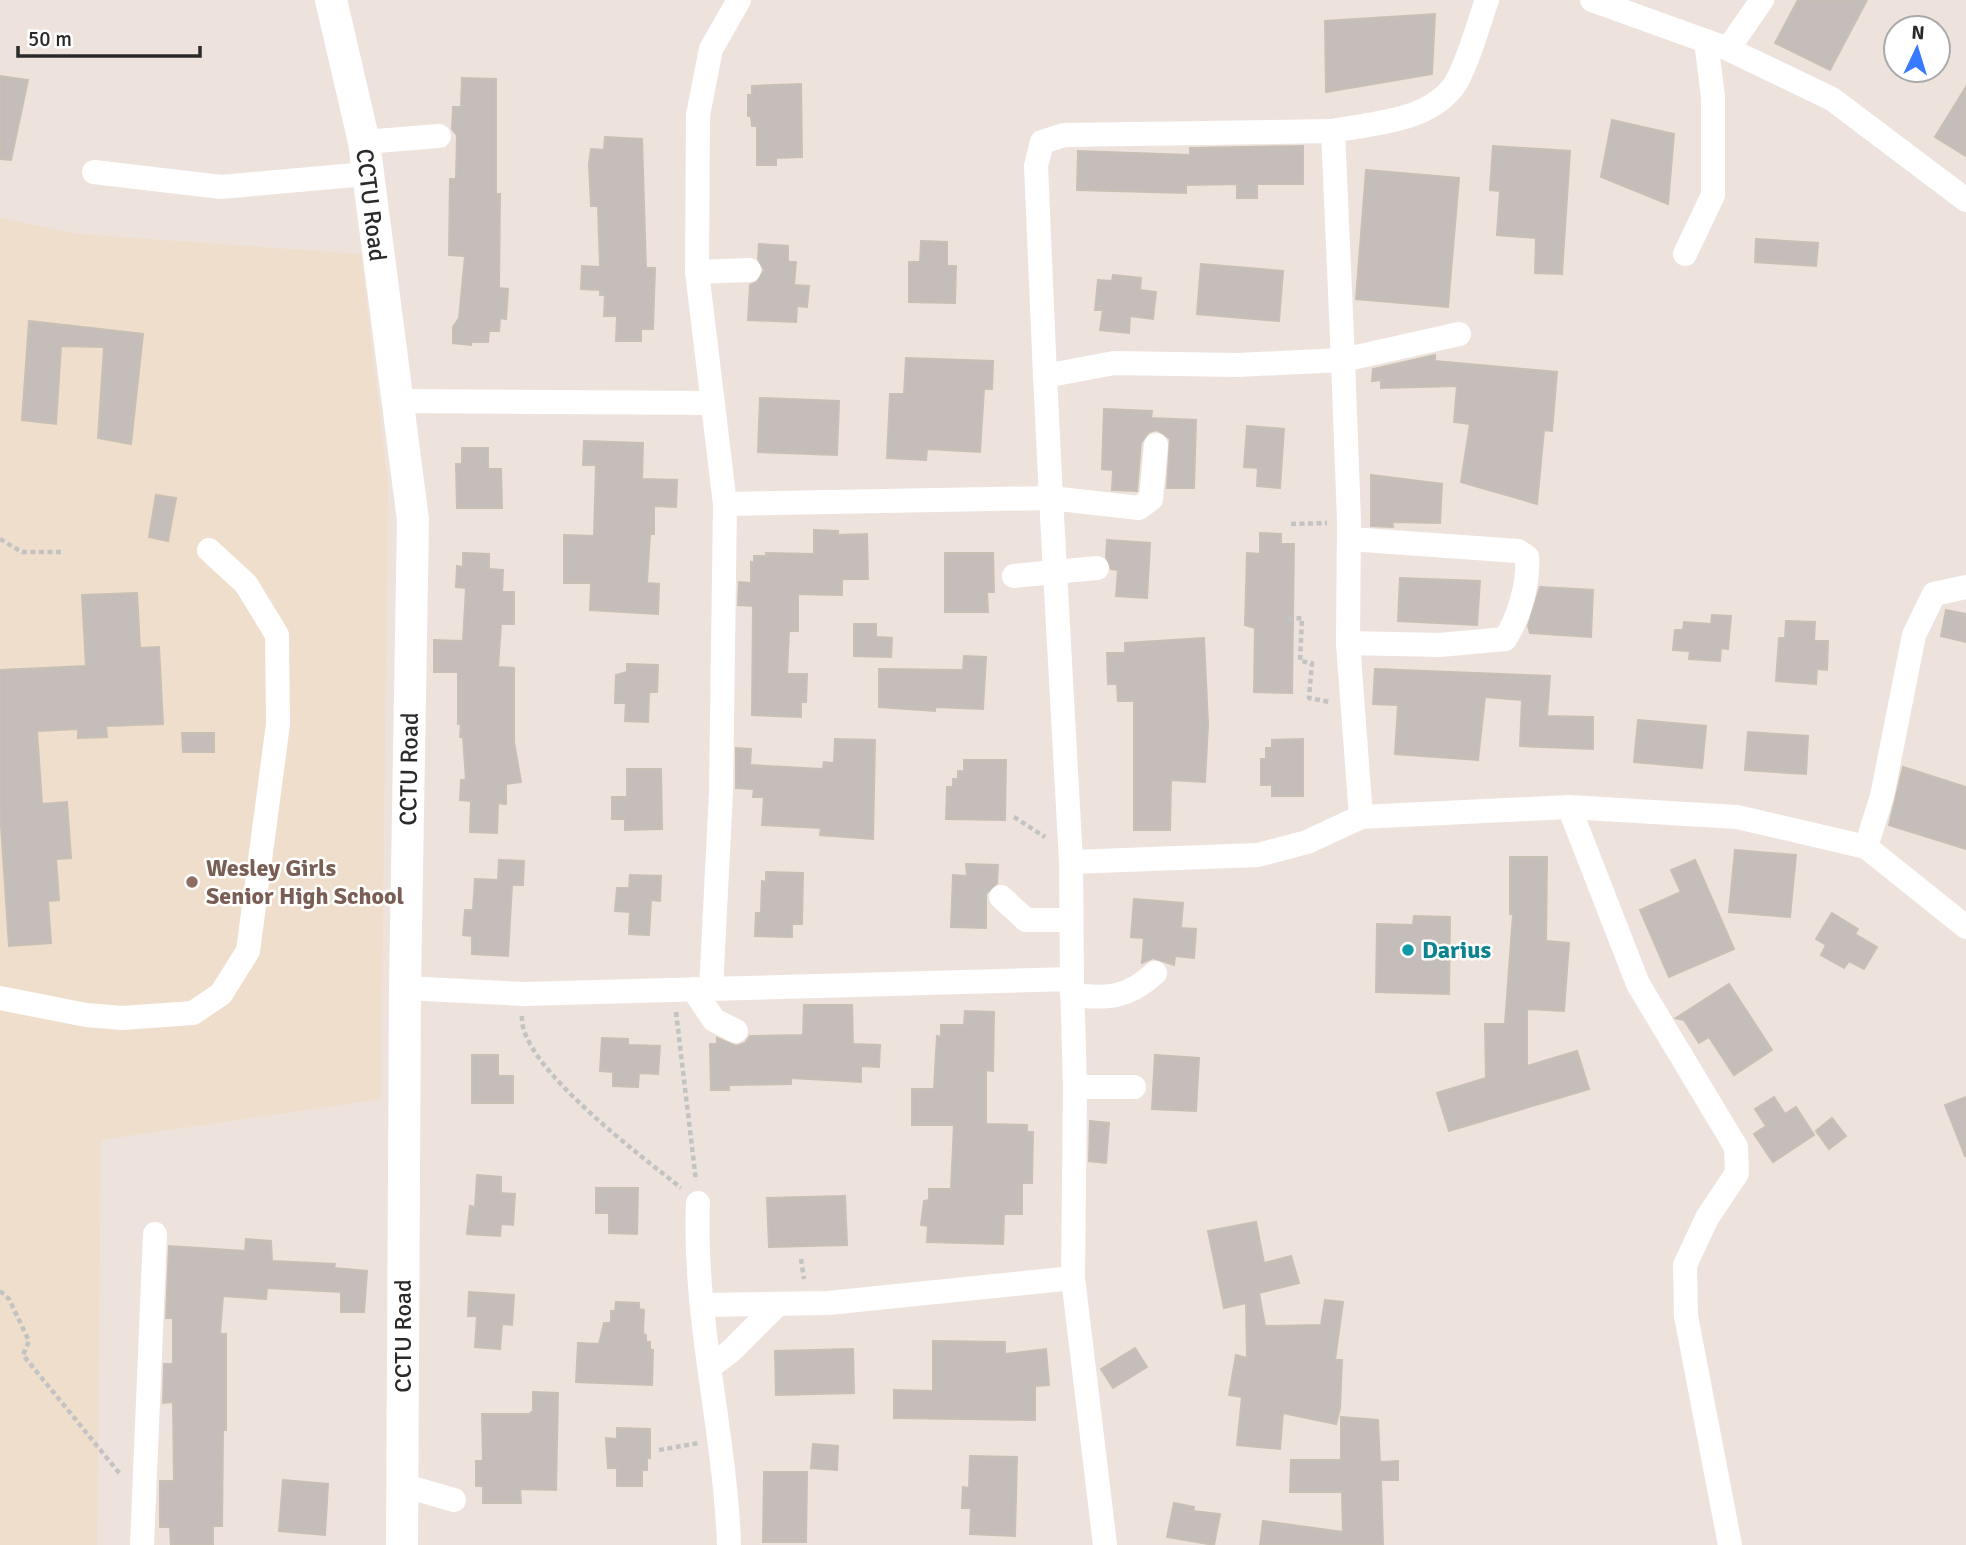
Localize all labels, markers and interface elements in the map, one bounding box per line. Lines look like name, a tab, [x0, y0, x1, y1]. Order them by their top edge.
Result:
scale bar	[18, 14, 200, 58]
north arrow	[1882, 14, 1952, 84]
text: N	[1911, 21, 1926, 45]
text: 50 m	[28, 26, 72, 52]
street label: CCTU Road	[349, 147, 393, 263]
street label: CCTU Road	[393, 712, 425, 826]
place label: Wesley Girls Senior High School	[206, 853, 405, 911]
marker: Wesley Girls Senior High School	[184, 874, 200, 890]
place label: Darius	[1422, 935, 1491, 965]
marker: Darius	[1400, 942, 1416, 958]
street label: CCTU Road	[388, 1279, 418, 1393]

